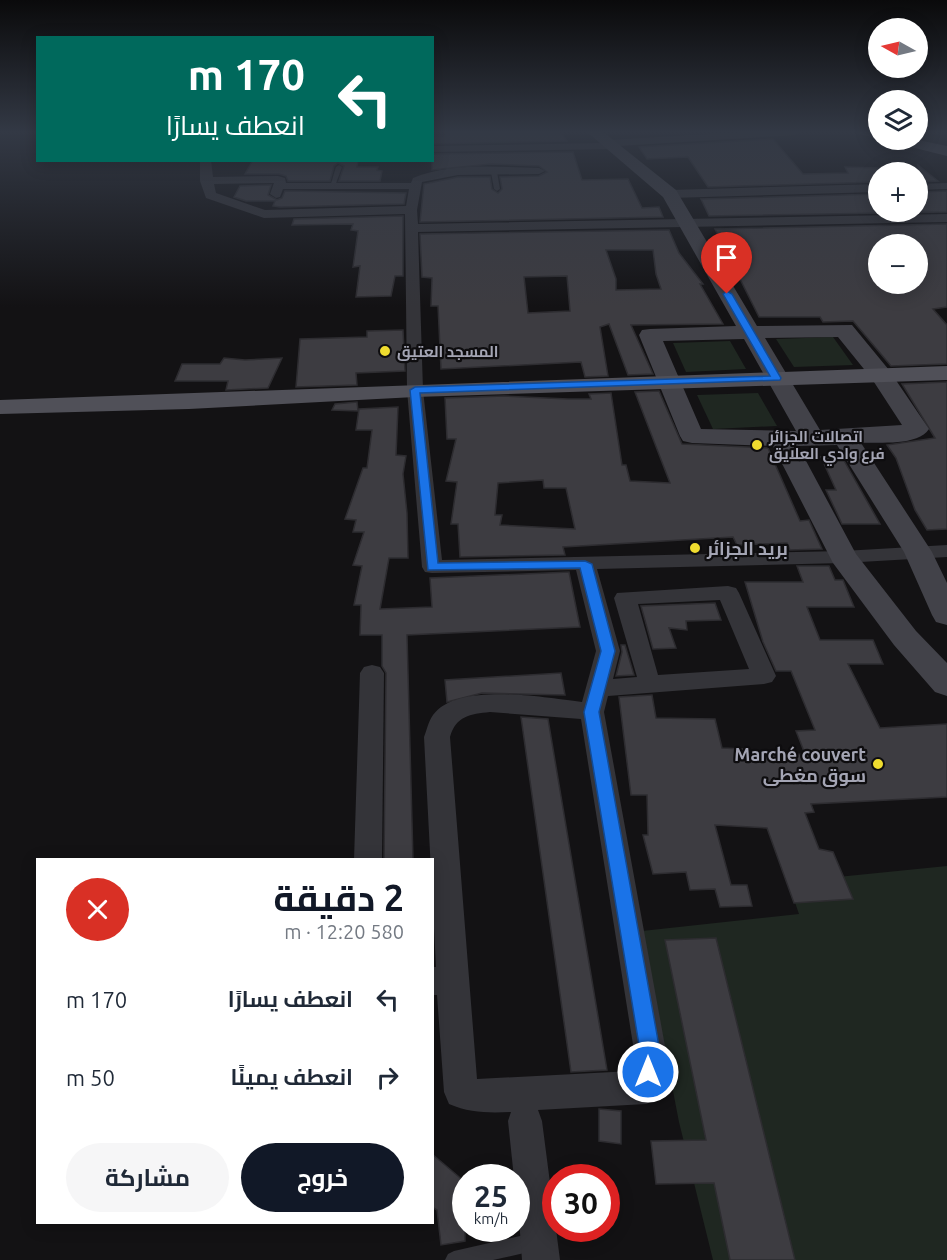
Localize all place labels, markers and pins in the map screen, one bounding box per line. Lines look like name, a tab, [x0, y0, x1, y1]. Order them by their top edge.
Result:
pin	[701, 232, 752, 294]
place label: المسجد العتيق	[397, 343, 498, 361]
marker: المسجد العتيق	[378, 344, 392, 358]
place label: اتصالات الجزائر فرع وادي العلايق	[768, 428, 885, 466]
marker: اتصالات الجزائر فرع وادي العلايق	[750, 438, 764, 452]
place label: بريد الجزائر	[706, 538, 788, 560]
marker: بريد الجزائر	[688, 541, 702, 555]
place label: Marché couvert سوق مغطى	[734, 744, 866, 787]
marker: Marché couvert سوق مغطى	[871, 757, 885, 771]

